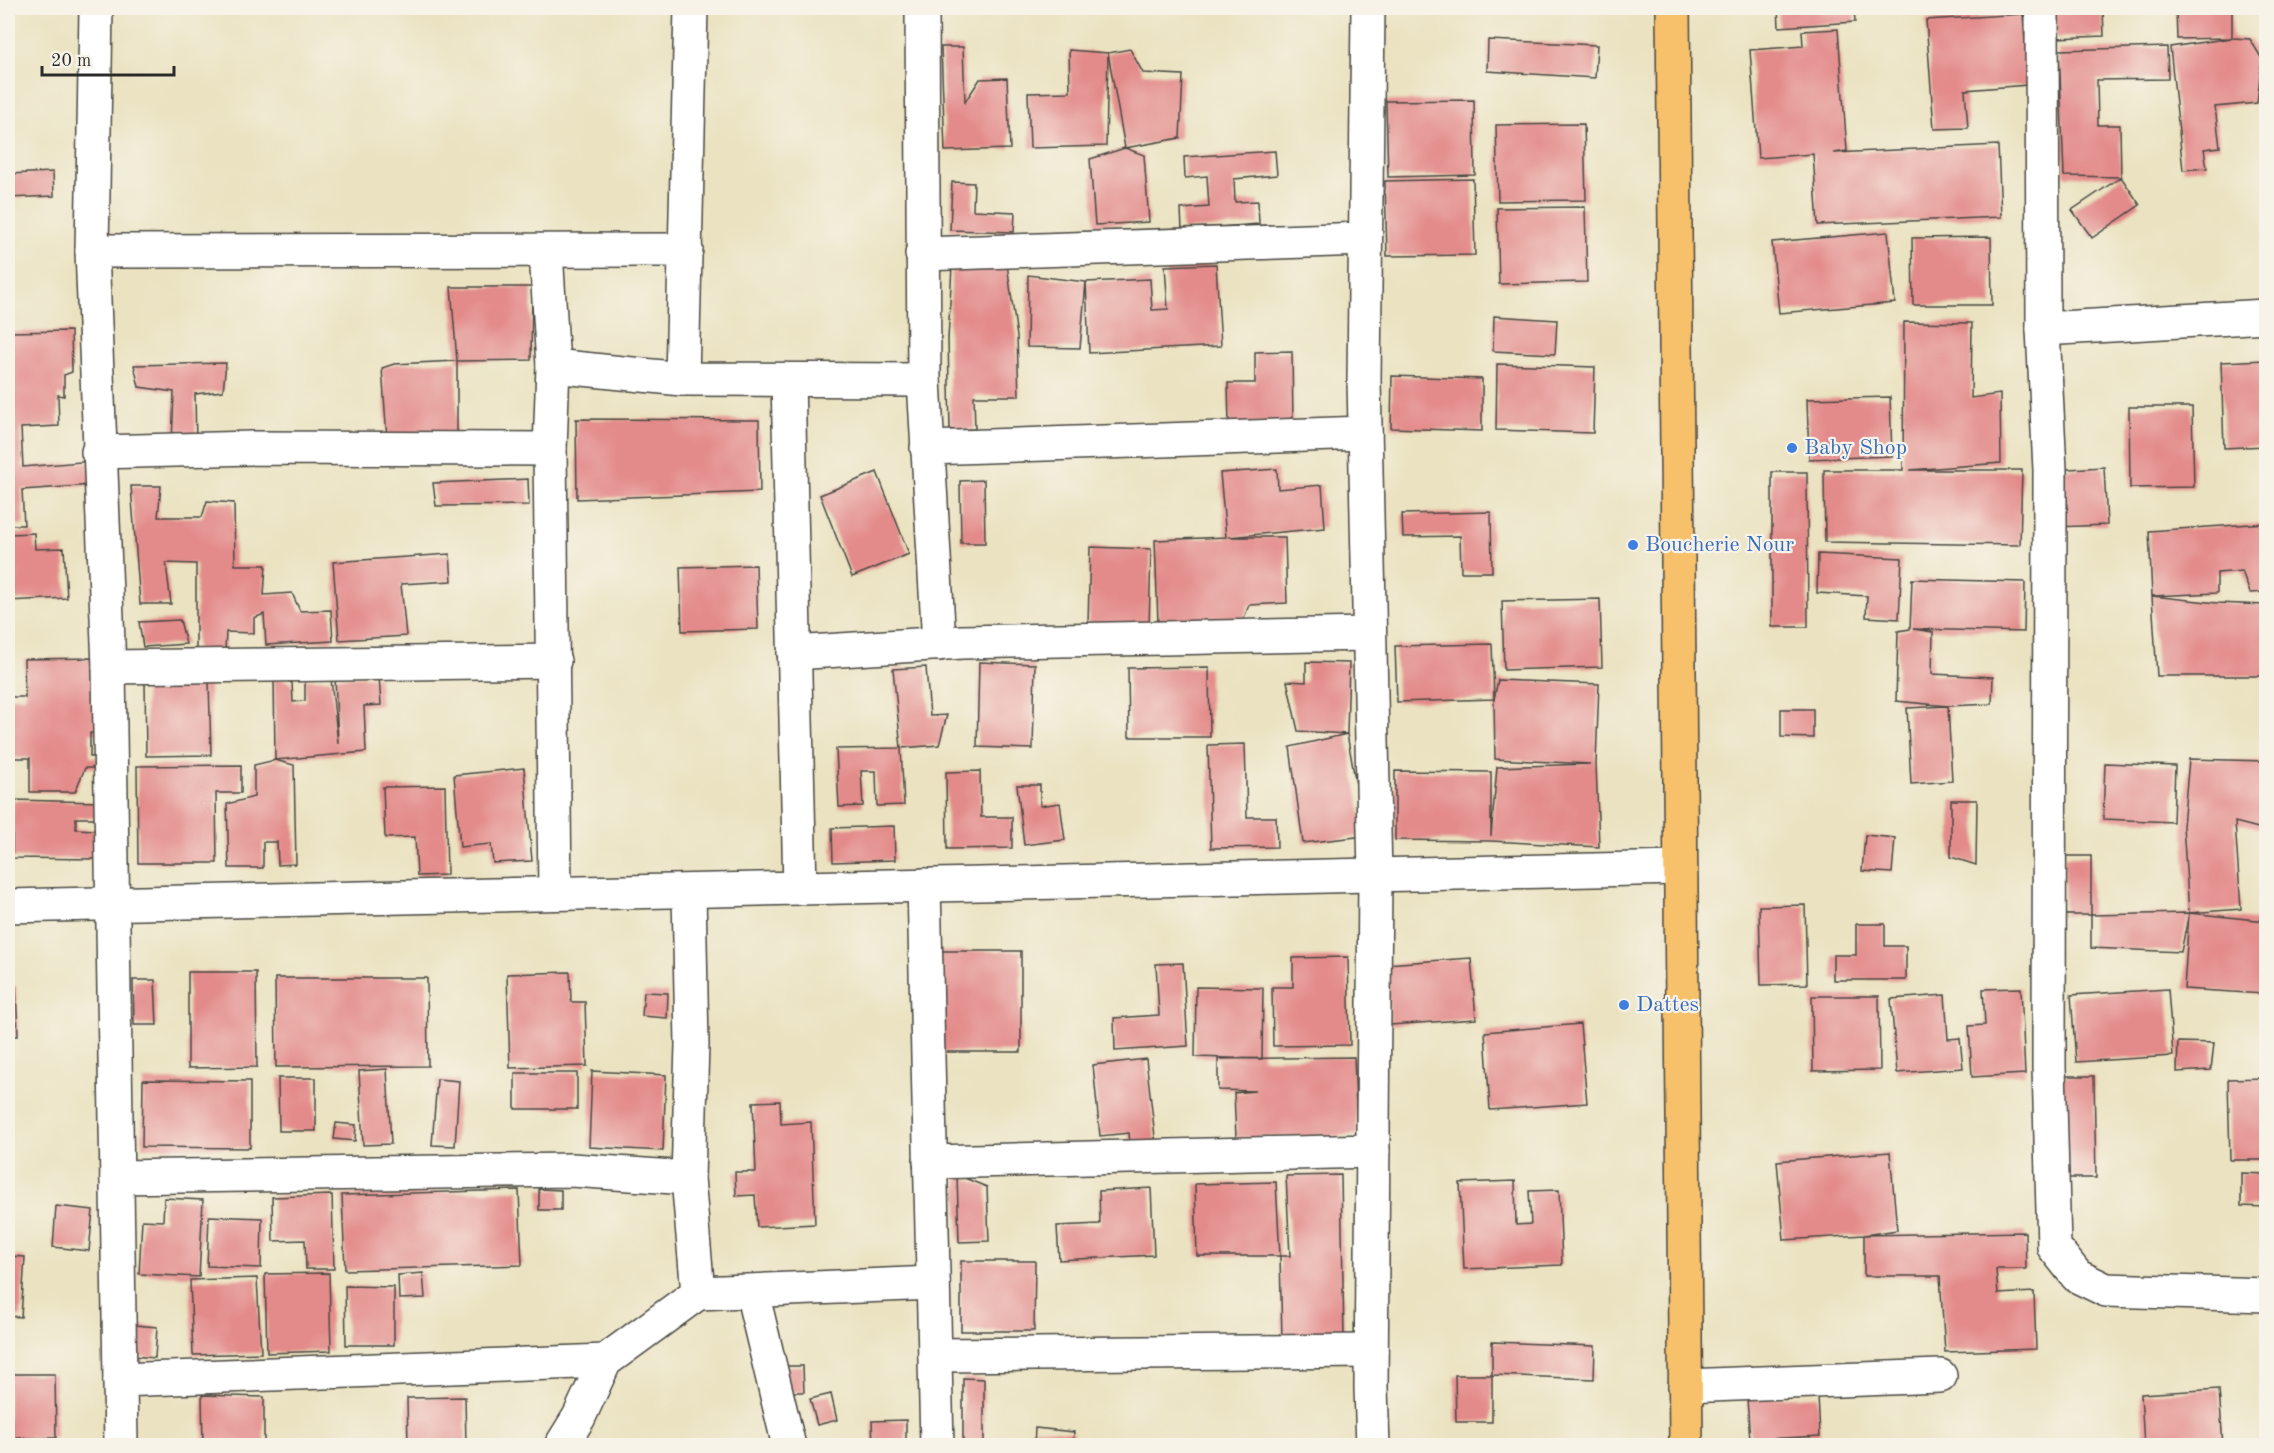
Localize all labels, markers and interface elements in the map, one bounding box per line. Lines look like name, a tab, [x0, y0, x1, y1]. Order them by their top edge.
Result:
scale bar	[42, 39, 174, 77]
text: 20 m	[51, 52, 91, 70]
place label: Baby Shop	[1804, 437, 1907, 459]
marker: Baby Shop	[1785, 441, 1799, 455]
place label: Boucherie Nour	[1645, 534, 1794, 556]
marker: Boucherie Nour	[1626, 538, 1640, 552]
place label: Dattes	[1636, 994, 1699, 1016]
marker: Dattes	[1617, 998, 1631, 1012]

